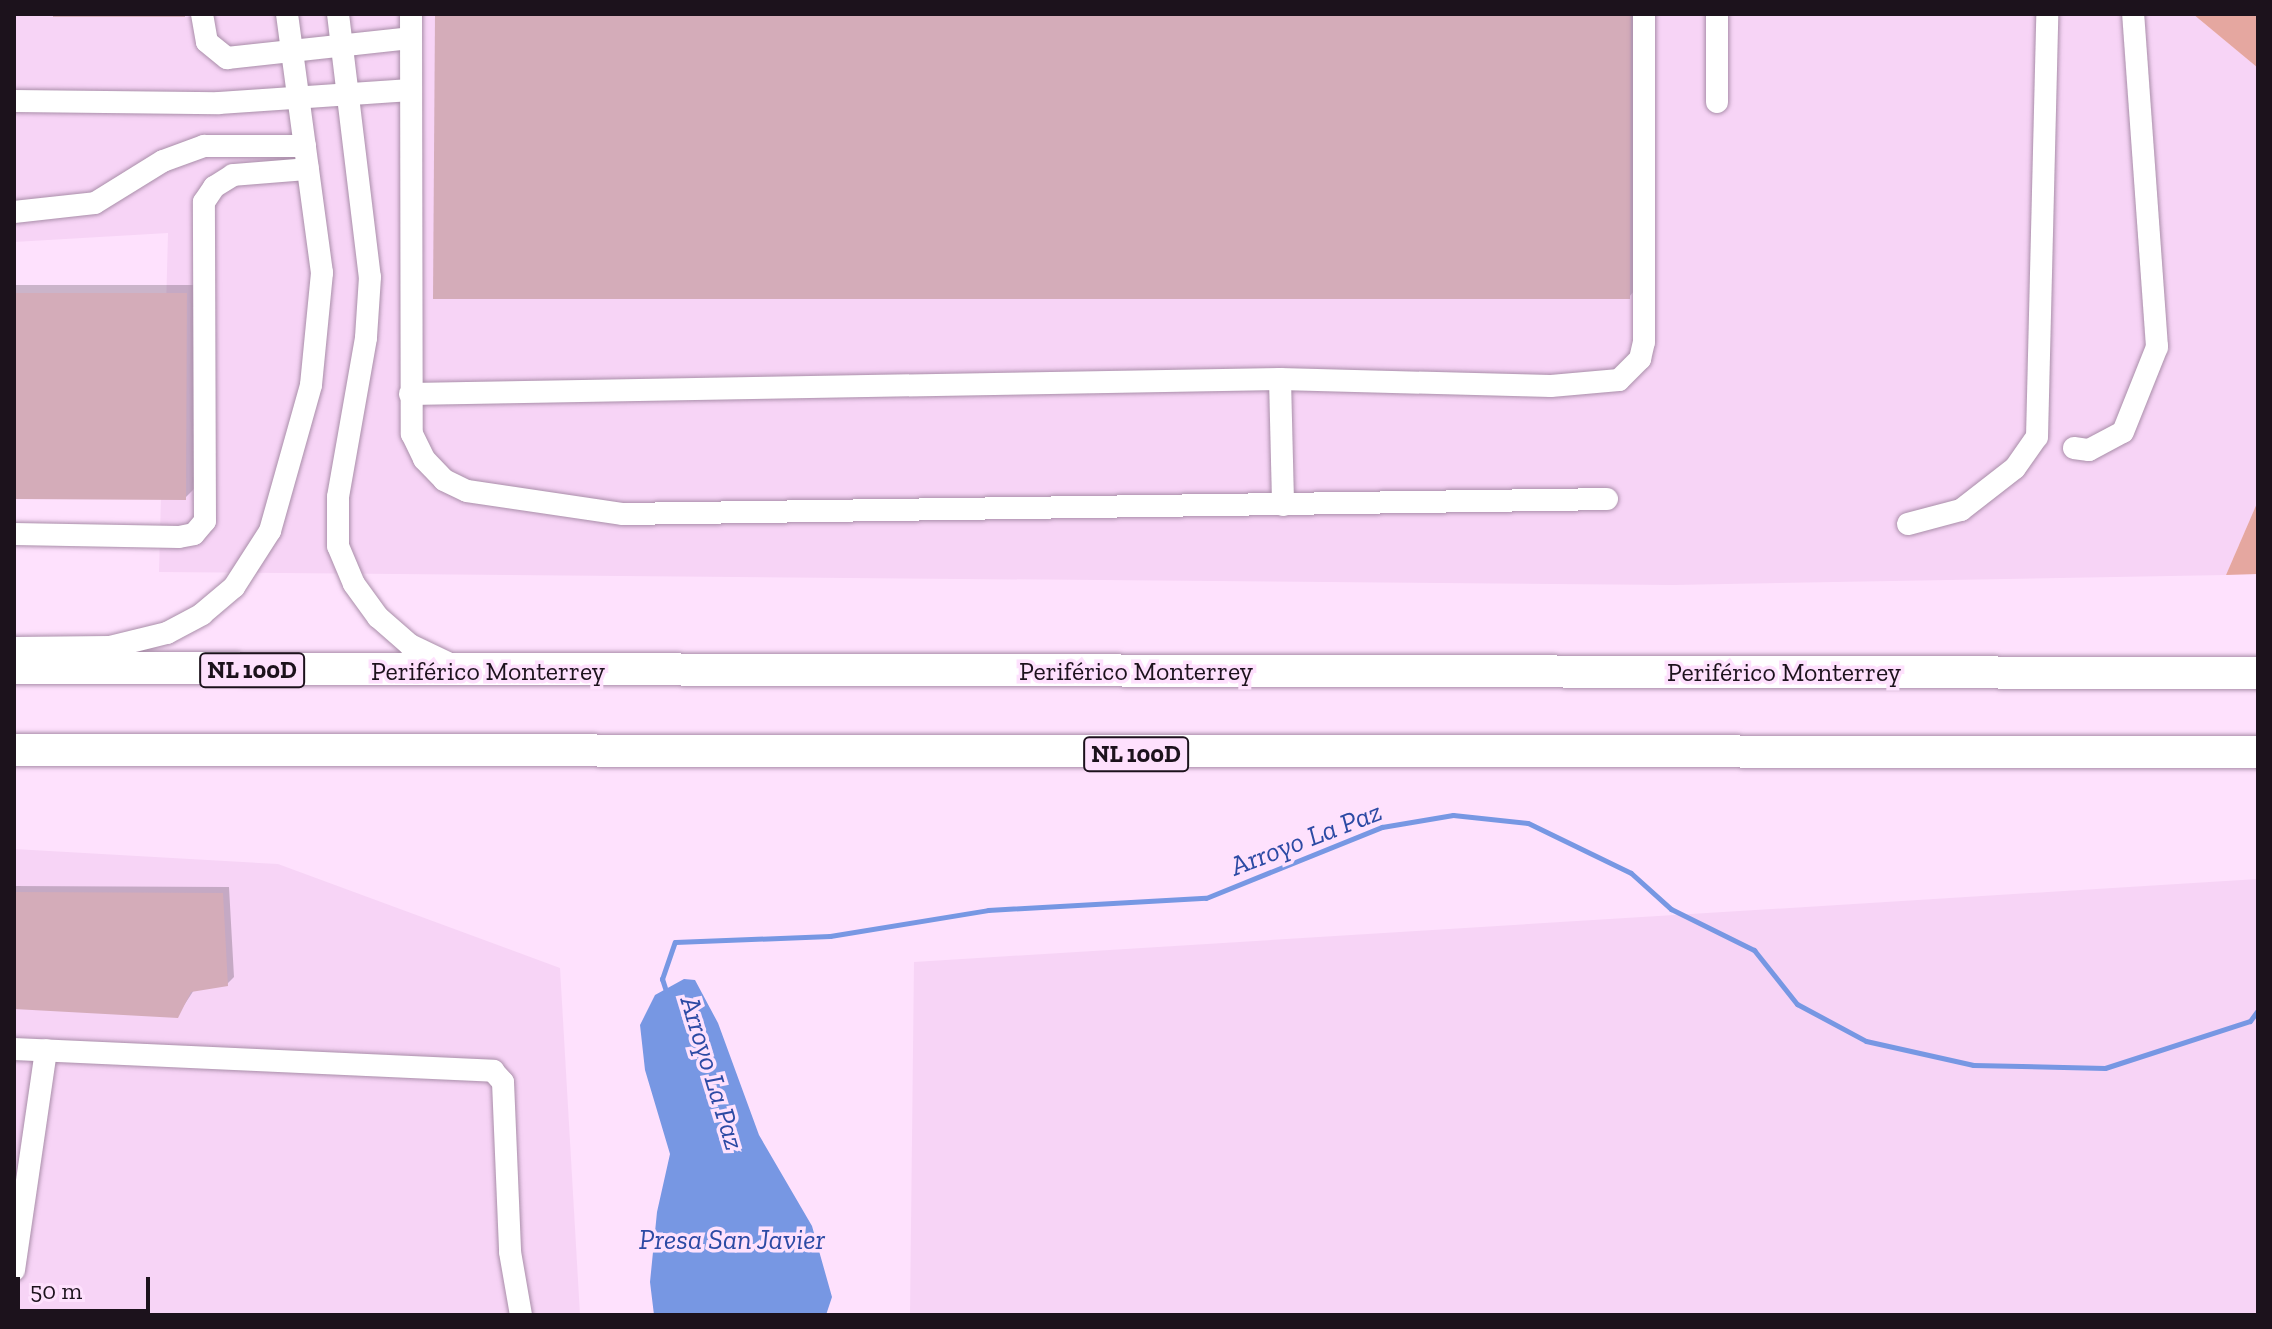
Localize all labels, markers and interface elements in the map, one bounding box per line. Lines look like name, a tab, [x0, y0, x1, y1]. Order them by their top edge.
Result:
road number: NL 100D	[198, 650, 306, 690]
street label: Periférico Monterrey	[371, 656, 605, 688]
street label: Periférico Monterrey	[1019, 656, 1253, 688]
street label: Periférico Monterrey	[1667, 657, 1901, 689]
road number: NL 100D	[1082, 734, 1190, 774]
water label: Arroyo La Paz	[1226, 795, 1386, 883]
water label: Arroyo La Paz	[673, 992, 751, 1154]
water label: Presa San Javier	[638, 1223, 826, 1257]
scale bar	[20, 1261, 154, 1311]
text: 50 m	[30, 1276, 82, 1305]

